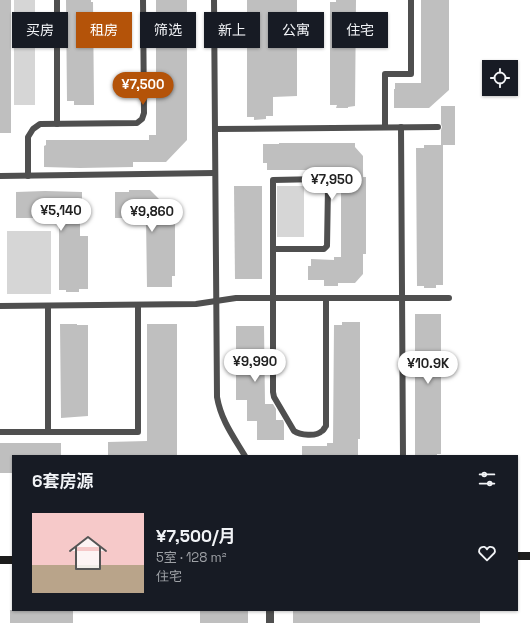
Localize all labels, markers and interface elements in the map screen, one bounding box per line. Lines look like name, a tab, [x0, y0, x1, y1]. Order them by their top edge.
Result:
chip: 买房	[12, 12, 68, 48]
chip: 租房	[76, 12, 132, 48]
chip: 筛选	[140, 12, 196, 48]
chip: 新上	[204, 12, 260, 48]
chip: 公寓	[268, 12, 324, 48]
chip: 住宅	[332, 12, 388, 48]
map controls	[482, 60, 518, 96]
button: locate	[482, 60, 518, 96]
pin: ¥7,500	[110, 72, 176, 106]
text: ¥7,500	[122, 76, 164, 93]
pin: ¥7,950	[299, 167, 365, 201]
text: ¥7,950	[311, 171, 353, 188]
pin: ¥5,140	[28, 198, 94, 232]
pin: ¥9,860	[119, 199, 185, 233]
text: ¥5,140	[40, 202, 82, 219]
text: ¥9,860	[130, 203, 174, 220]
pin: ¥9,990	[222, 349, 288, 383]
pin: ¥10.9K	[395, 351, 461, 385]
text: ¥9,990	[233, 353, 277, 370]
text: ¥10.9K	[407, 355, 449, 372]
icon: filters	[476, 468, 498, 490]
text: 6套房源	[32, 470, 94, 492]
text: ¥7,500/月	[156, 525, 236, 547]
icon: home	[64, 529, 112, 577]
icon: heart	[476, 542, 498, 564]
text: 5室 · 128 m²	[156, 549, 227, 566]
text: 住宅	[156, 568, 182, 585]

